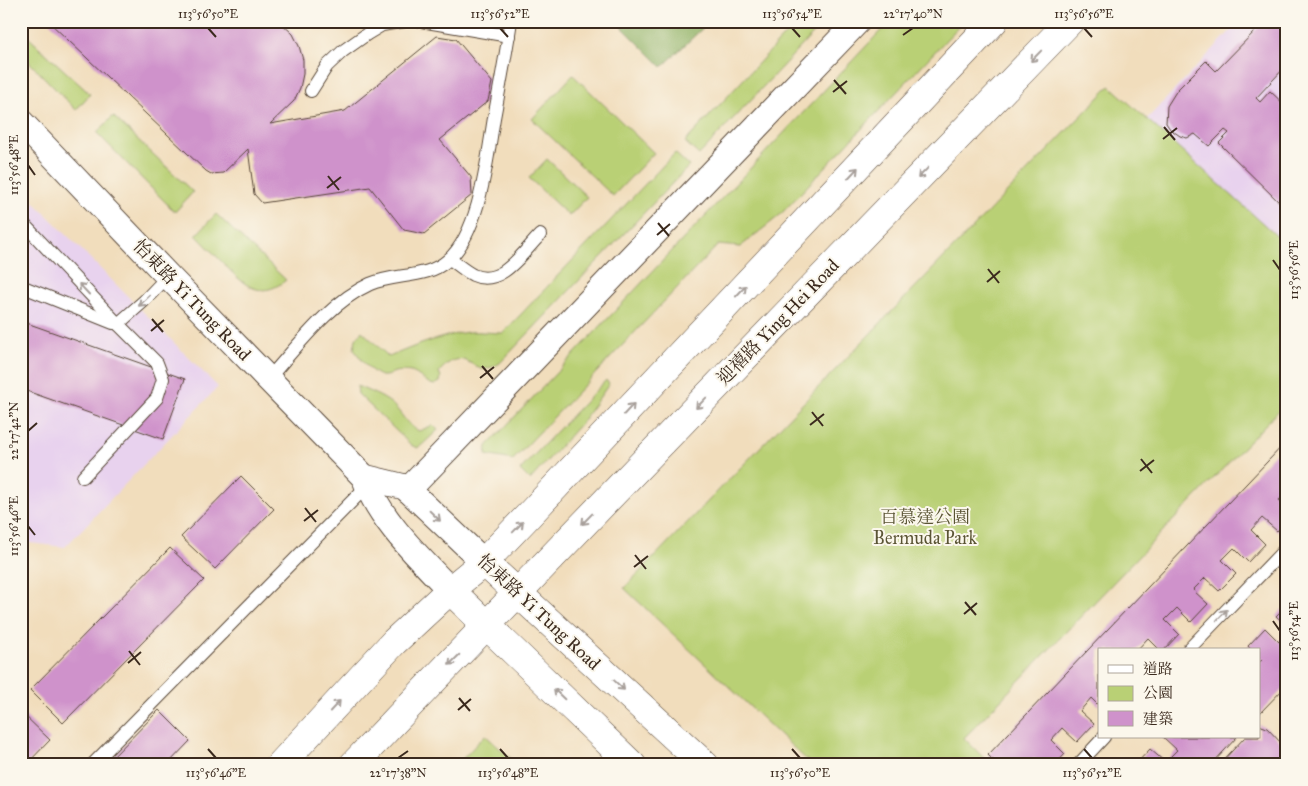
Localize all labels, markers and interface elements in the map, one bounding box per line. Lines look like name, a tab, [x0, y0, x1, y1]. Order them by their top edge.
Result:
text: 113°56'50"E	[178, 7, 238, 21]
text: 113°56'52"E	[470, 7, 530, 21]
text: 113°56'54"E	[762, 7, 822, 21]
text: 22°17'40"N	[883, 7, 943, 21]
text: 113°56'56"E	[1054, 7, 1114, 21]
one-way arrow	[1031, 50, 1043, 62]
text: 113°56'48"E	[7, 134, 21, 195]
one-way arrow	[847, 166, 859, 179]
one-way arrow	[917, 167, 929, 179]
street label: 怡東路 Yi Tung Road	[128, 235, 256, 366]
text: 113°56'56"E	[1287, 240, 1301, 300]
street label: 迎禧路 Ying Hei Road	[712, 255, 844, 390]
one-way arrow	[79, 282, 90, 295]
one-way arrow	[735, 284, 747, 297]
one-way arrow	[138, 295, 150, 307]
one-way arrow	[695, 396, 707, 408]
text: 22°17'42"N	[7, 402, 21, 460]
one-way arrow	[623, 402, 635, 415]
text: 113°56'46"E	[7, 495, 21, 556]
park label: 百慕達公園 Bermuda Park	[873, 506, 978, 549]
one-way arrow	[429, 509, 441, 522]
one-way arrow	[582, 513, 594, 525]
one-way arrow	[512, 520, 524, 533]
street label: 怡東路 Yi Tung Road	[472, 549, 605, 675]
text: 113°56'54"E	[1287, 601, 1301, 661]
one-way arrow	[1216, 608, 1228, 621]
legend	[1098, 648, 1260, 738]
one-way arrow	[447, 654, 460, 666]
text: 道路	[1143, 660, 1173, 678]
one-way arrow	[612, 679, 625, 691]
text: 公園	[1143, 684, 1173, 702]
one-way arrow	[553, 688, 565, 701]
one-way arrow	[328, 700, 340, 712]
text: 建築	[1143, 710, 1173, 728]
text: 113°56'46"E	[186, 766, 247, 780]
text: 22°17'38"N	[369, 766, 427, 780]
text: 113°56'48"E	[478, 766, 539, 780]
text: 113°56'50"E	[770, 766, 830, 780]
text: 113°56'52"E	[1062, 766, 1122, 780]

